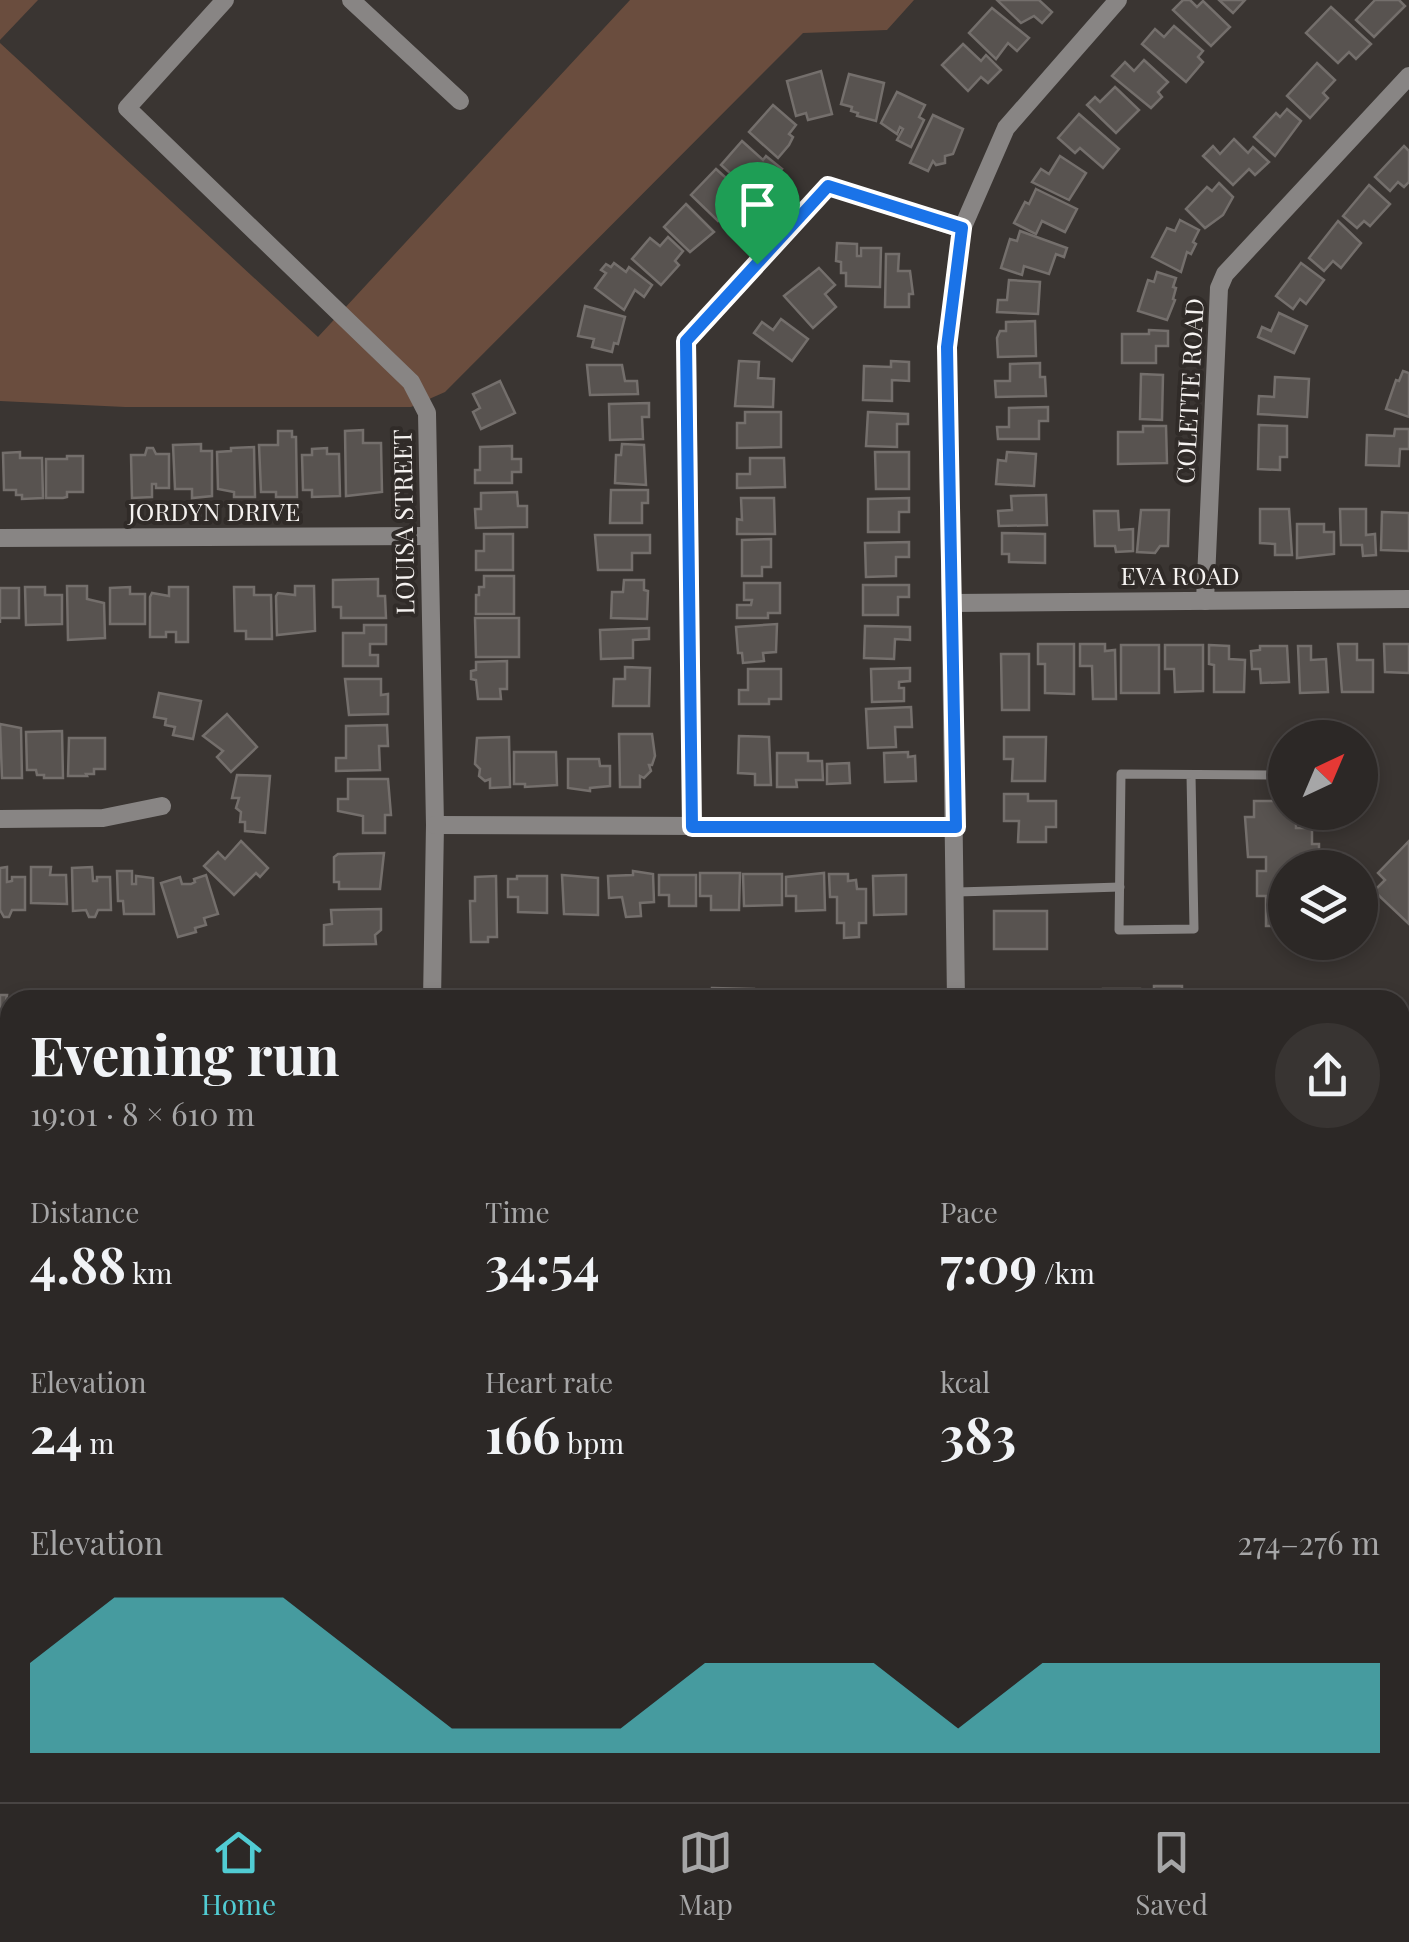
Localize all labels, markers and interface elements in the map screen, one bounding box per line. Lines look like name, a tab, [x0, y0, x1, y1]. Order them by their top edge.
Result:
pin	[715, 162, 800, 265]
icon: arrive	[730, 177, 785, 232]
street label: COLETTE ROAD	[1167, 297, 1210, 484]
street label: LOUISA STREET	[384, 429, 421, 615]
street label: JORDYN DRIVE	[127, 494, 300, 527]
street label: EVA ROAD	[1120, 558, 1240, 591]
north arrow	[1268, 720, 1378, 830]
map controls	[1268, 720, 1378, 960]
button: layers	[1268, 850, 1378, 960]
text: Evening run	[30, 1016, 340, 1090]
button: share	[1275, 1023, 1380, 1128]
text: 19:01 · 8 × 610 m	[30, 1091, 255, 1134]
text: Distance	[30, 1193, 139, 1230]
text: Time	[485, 1193, 550, 1230]
text: Pace	[940, 1193, 998, 1230]
text: 4.88	[30, 1230, 126, 1297]
text: 34:54	[485, 1230, 600, 1297]
text: 7:09	[940, 1230, 1037, 1297]
text: km	[126, 1254, 172, 1291]
text: /km	[1037, 1254, 1095, 1291]
text: Elevation	[30, 1363, 146, 1400]
text: Heart rate	[485, 1363, 613, 1400]
text: kcal	[940, 1363, 990, 1400]
text: 24	[30, 1400, 83, 1467]
text: 166	[485, 1400, 560, 1467]
text: 383	[940, 1400, 1016, 1467]
text: m	[83, 1424, 114, 1461]
text: bpm	[560, 1424, 624, 1461]
text: Elevation	[30, 1520, 163, 1563]
text: 274–276 m	[1237, 1520, 1380, 1563]
tab: Home	[201, 1825, 276, 1922]
tab: Map	[678, 1825, 733, 1922]
tab: Saved	[1135, 1825, 1208, 1922]

